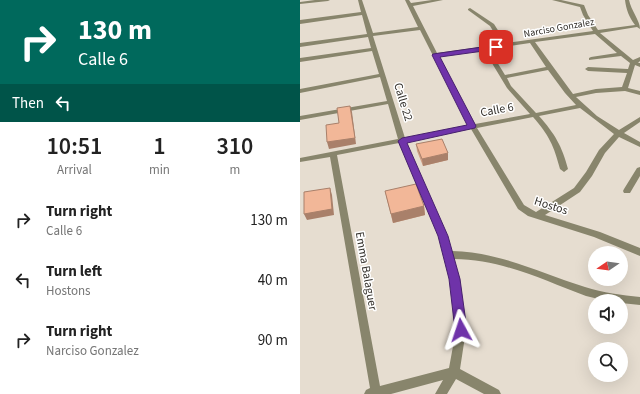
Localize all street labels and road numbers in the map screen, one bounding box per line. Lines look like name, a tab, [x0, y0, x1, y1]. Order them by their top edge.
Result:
street label: Narciso Gonzalez	[523, 15, 595, 41]
street label: Calle 22	[389, 81, 417, 123]
street label: Calle 6	[479, 98, 515, 122]
street label: Hostos	[532, 193, 570, 219]
street label: Emma Balaguer	[351, 230, 381, 312]

